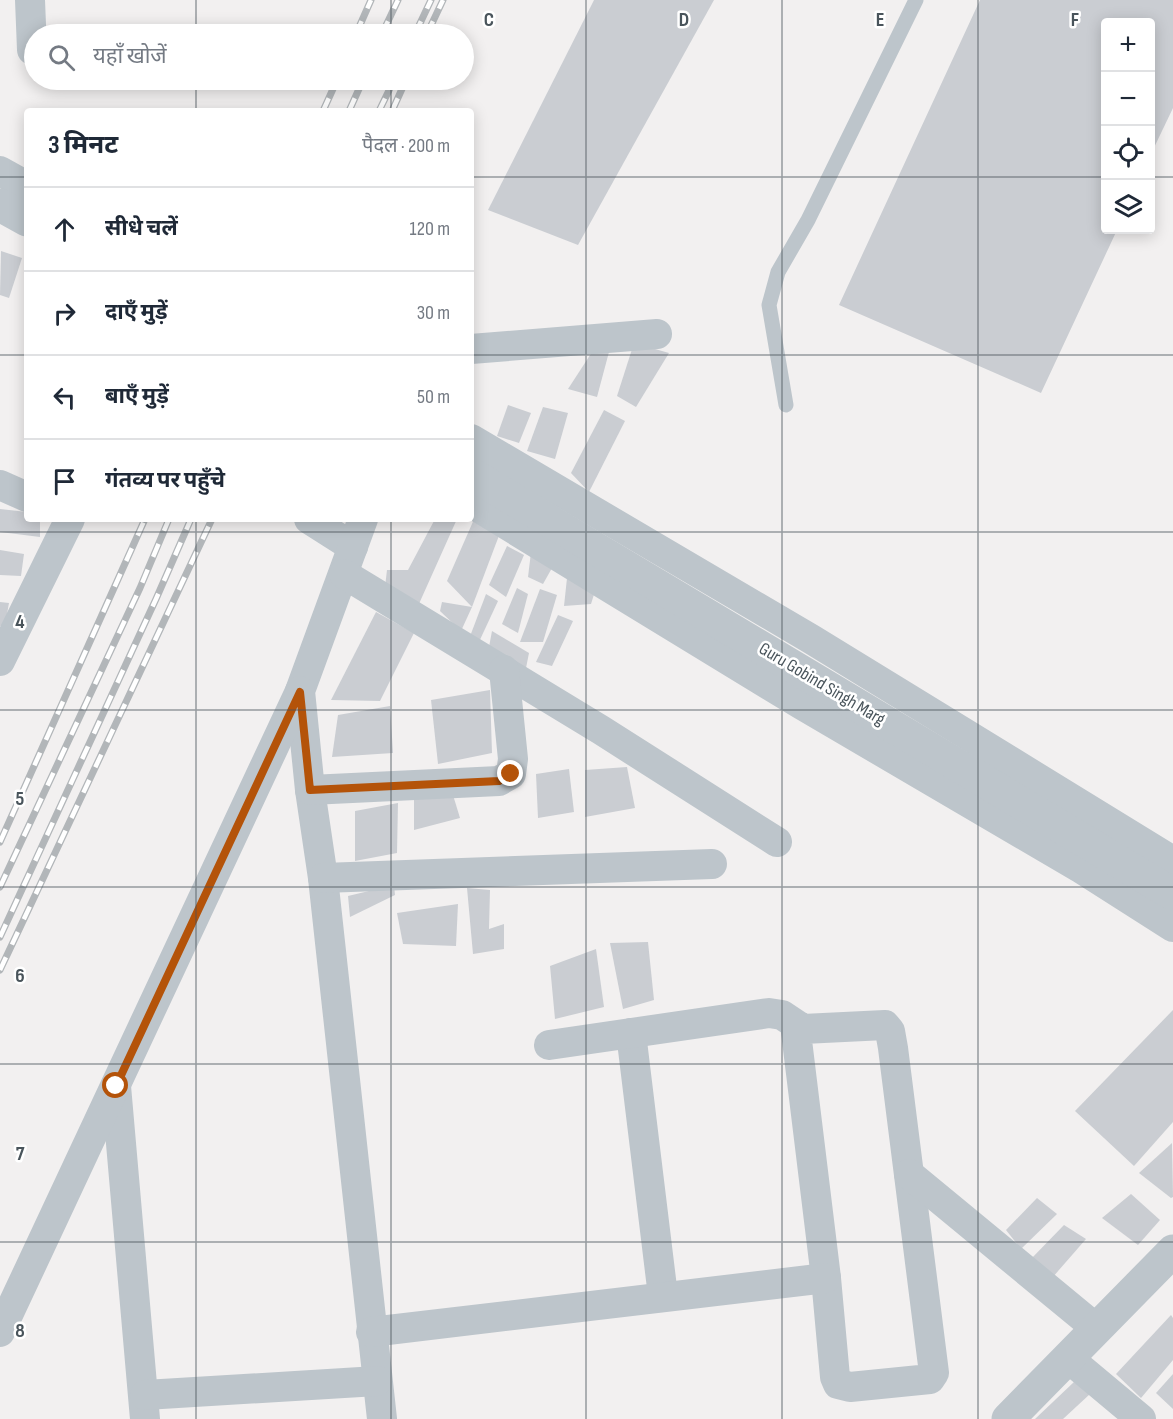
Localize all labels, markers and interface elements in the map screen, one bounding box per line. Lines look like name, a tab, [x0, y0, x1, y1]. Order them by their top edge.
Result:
text: C	[484, 8, 494, 32]
text: D	[679, 8, 689, 32]
text: E	[876, 8, 884, 32]
text: F	[1071, 8, 1079, 32]
map controls	[1101, 18, 1155, 234]
button: +	[1101, 18, 1155, 72]
search box	[24, 24, 474, 90]
icon: search	[45, 41, 78, 74]
text: यहाँ खोजें	[93, 43, 167, 70]
button: −	[1101, 72, 1155, 126]
button: locate	[1101, 126, 1155, 180]
text: 3 मिनट	[48, 130, 118, 161]
text: पैदल · 200 m	[362, 134, 450, 158]
button: layers	[1101, 180, 1155, 234]
icon: ahead	[48, 213, 81, 246]
text: सीधे चलें	[105, 215, 178, 242]
text: 120 m	[410, 217, 450, 241]
icon: right	[48, 297, 81, 330]
text: दाएँ मुड़ें	[105, 299, 168, 326]
text: 30 m	[417, 301, 450, 325]
icon: left	[48, 381, 81, 414]
text: बाएँ मुड़ें	[105, 383, 169, 410]
text: 50 m	[417, 385, 450, 409]
icon: arrive	[48, 465, 81, 498]
text: गंतव्य पर पहुँचे	[105, 467, 225, 494]
text: 4	[15, 610, 25, 634]
street label: Guru Gobind Singh Marg	[755, 638, 889, 730]
route end	[497, 760, 523, 786]
text: 5	[16, 787, 25, 811]
text: 6	[15, 964, 25, 988]
route start	[102, 1072, 128, 1098]
text: 7	[16, 1142, 25, 1166]
text: 8	[15, 1319, 25, 1343]

